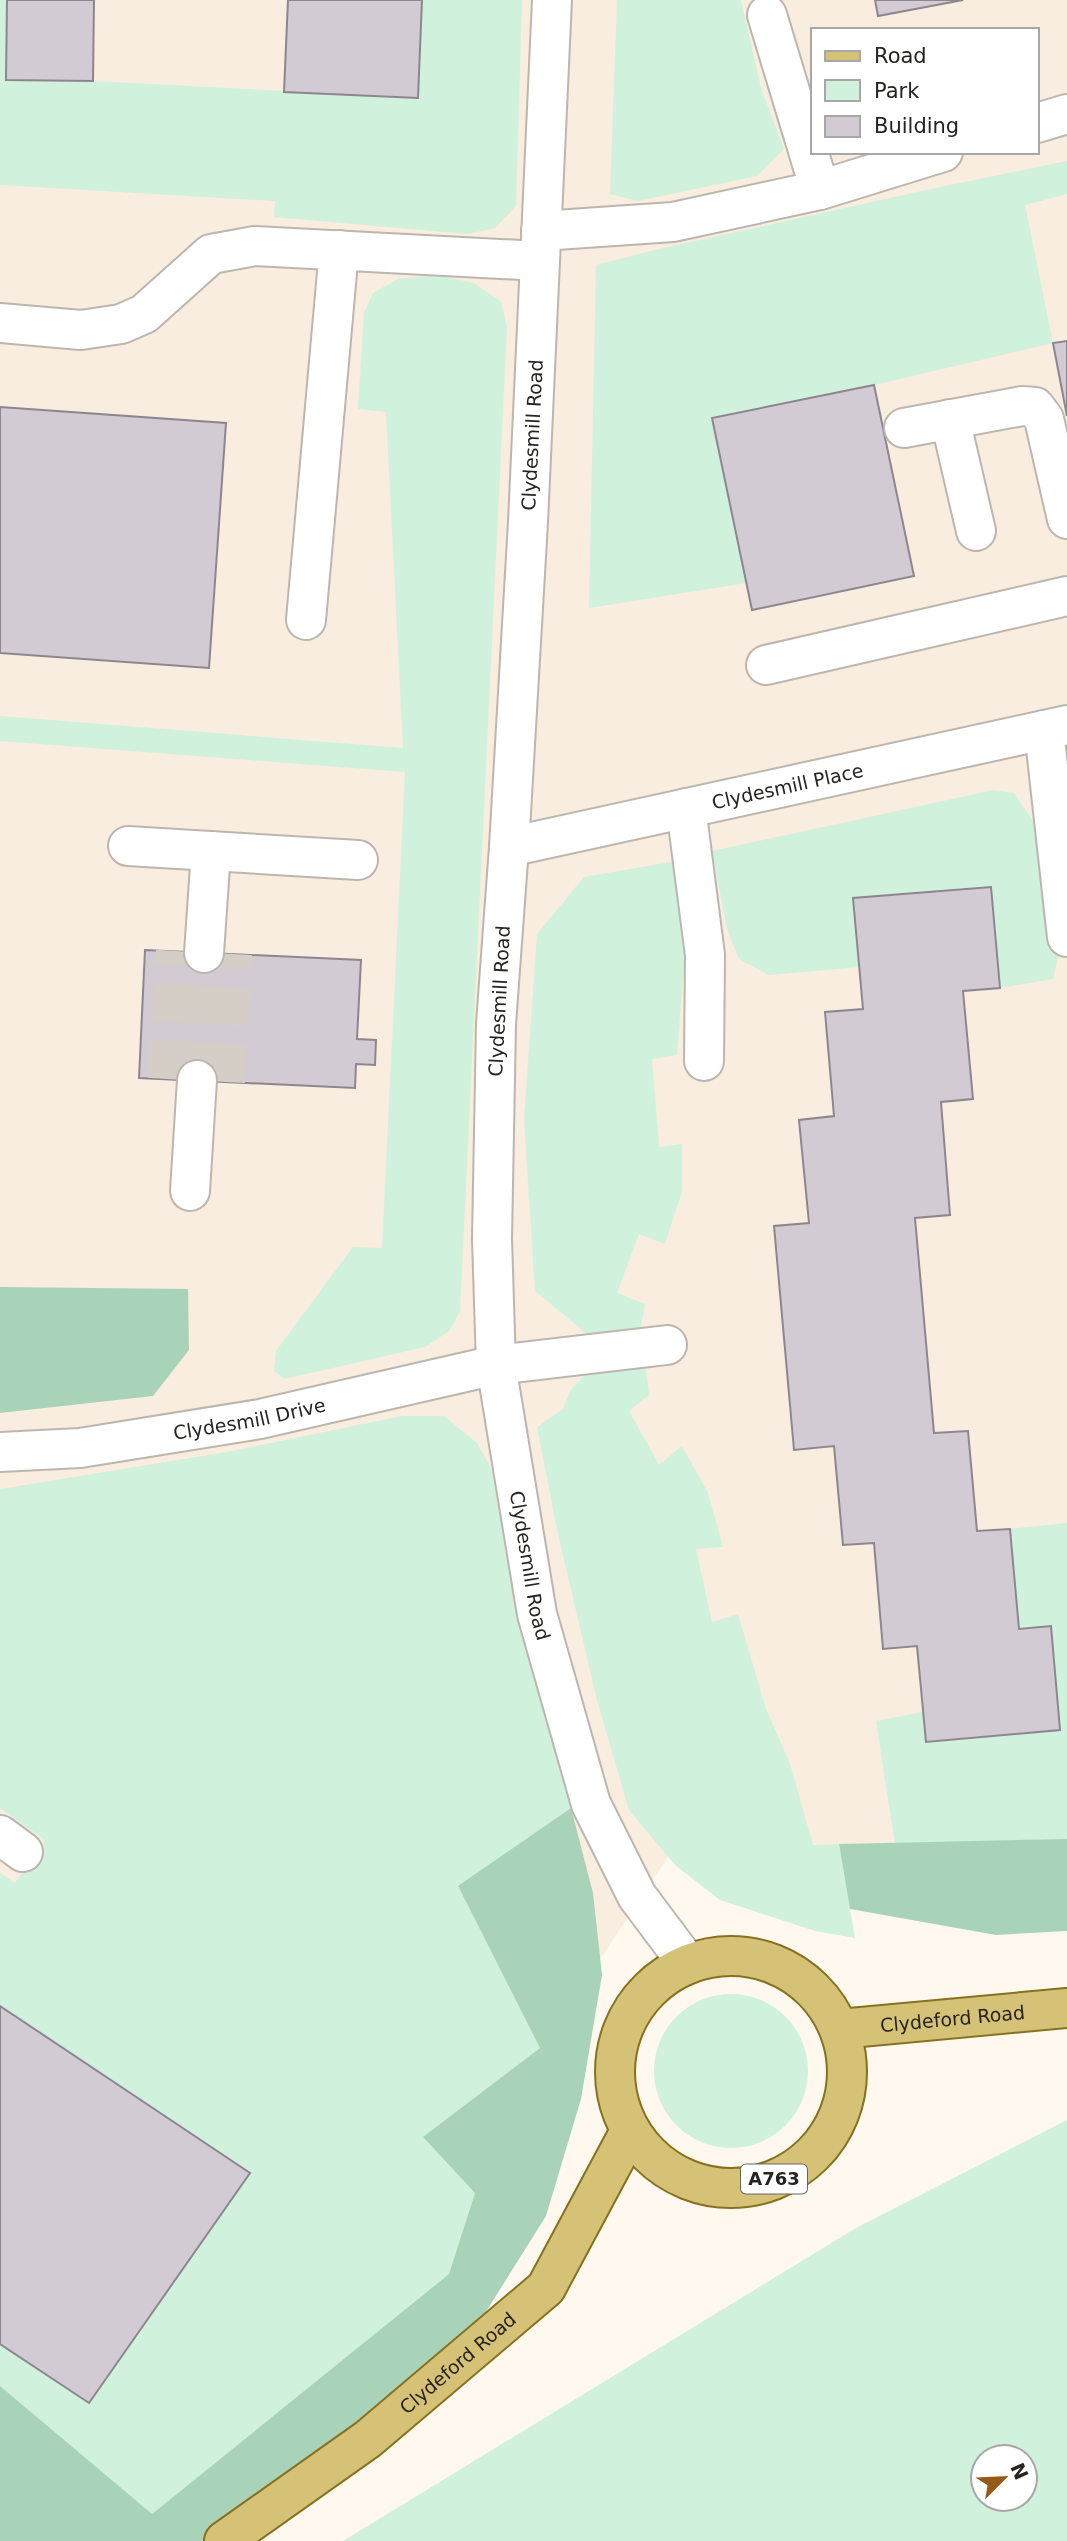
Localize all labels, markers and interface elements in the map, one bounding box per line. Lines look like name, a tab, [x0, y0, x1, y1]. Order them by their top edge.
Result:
legend	[811, 28, 1039, 154]
text: Road	[874, 44, 927, 68]
text: Park	[874, 79, 920, 103]
text: Building	[874, 114, 959, 138]
street label: Clydesmill Road	[517, 359, 547, 511]
street label: Clydesmill Place	[710, 759, 865, 813]
street label: Clydesmill Road	[484, 925, 514, 1077]
street label: Clydesmill Drive	[172, 1393, 328, 1444]
street label: Clydesmill Road	[506, 1489, 555, 1643]
street label: Clydeford Road	[879, 2001, 1026, 2036]
road number: A763	[741, 2164, 807, 2194]
street label: Clydeford Road	[395, 2308, 520, 2418]
north arrow	[969, 2443, 1039, 2513]
text: N	[1006, 2459, 1033, 2483]

